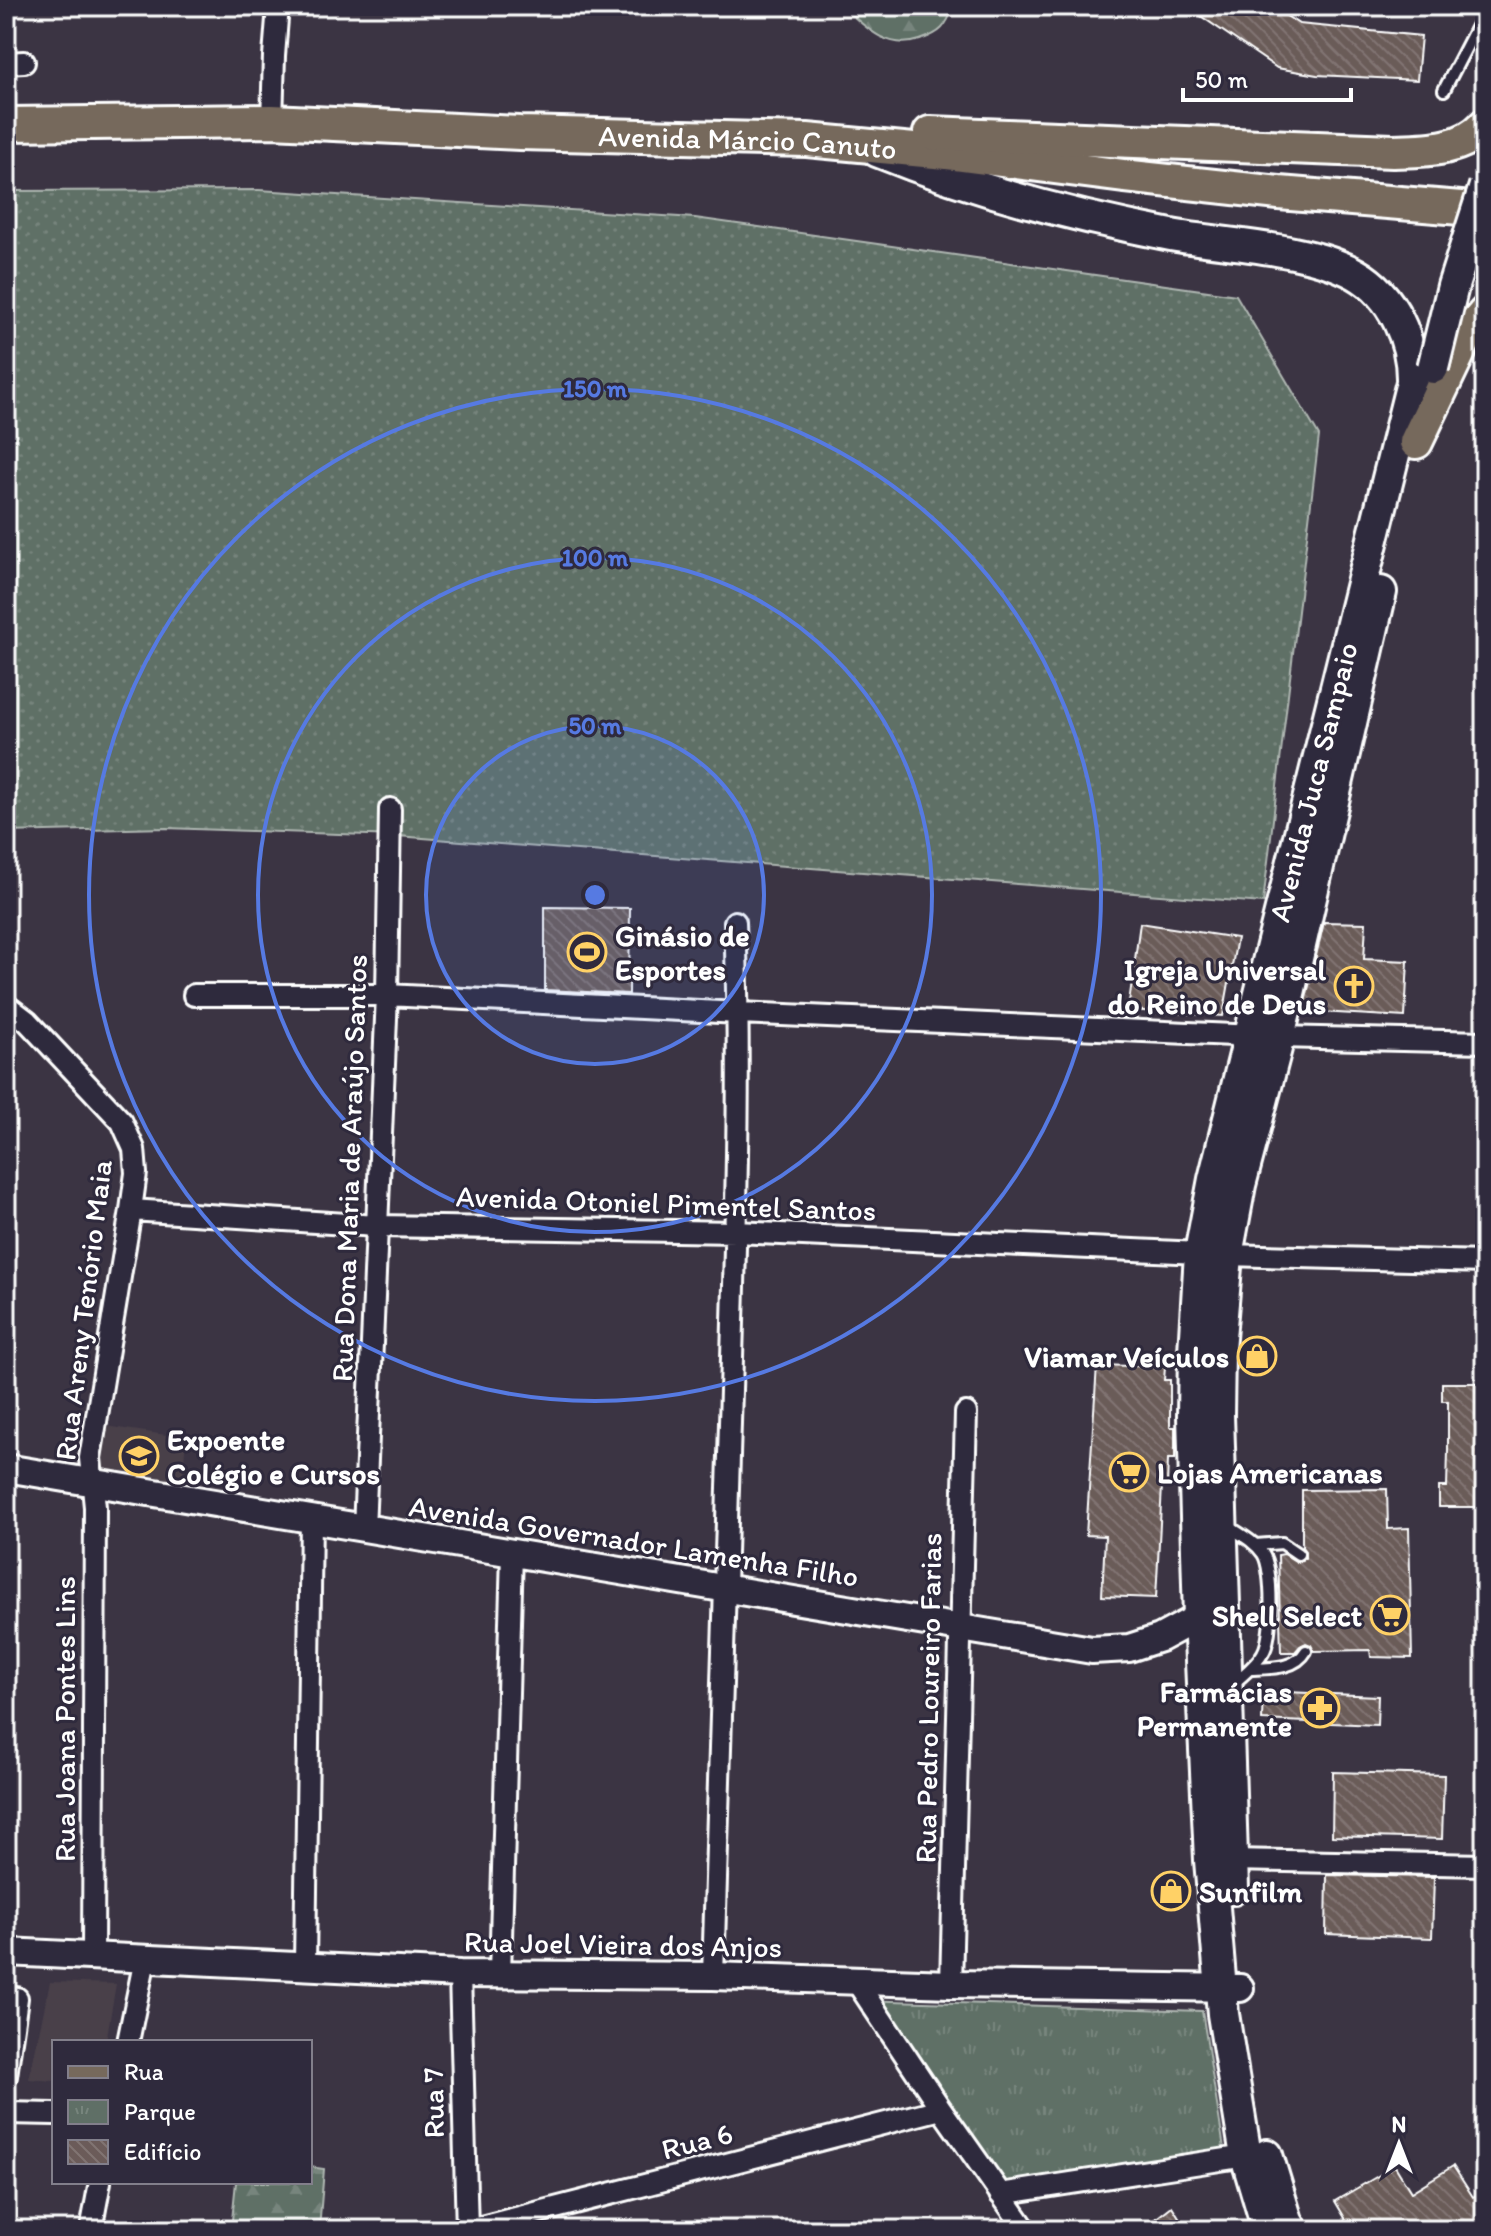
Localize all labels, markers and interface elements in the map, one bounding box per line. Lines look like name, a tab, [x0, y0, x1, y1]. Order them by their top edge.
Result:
scale bar	[1183, 52, 1351, 102]
text: 50 m	[1195, 65, 1248, 94]
street label: Avenida Márcio Canuto	[598, 116, 898, 167]
text: 150 m	[563, 374, 628, 403]
text: 100 m	[562, 543, 629, 572]
street label: Avenida Juca Sampaio	[1260, 638, 1366, 926]
text: 50 m	[569, 711, 622, 740]
centre of rings	[581, 881, 609, 909]
place label: Ginásio de Esportes	[615, 917, 750, 988]
sports icon: Ginásio de Esportes	[566, 931, 608, 973]
place label: Igreja Universal do Reino de Deus	[1108, 951, 1327, 1022]
street label: Rua Dona Maria de Araújo Santos	[323, 954, 375, 1382]
church icon: Igreja Universal do Reino de Deus	[1333, 965, 1375, 1007]
street label: Rua Areny Tenório Maia	[46, 1157, 120, 1462]
street label: Avenida Otoniel Pimentel Santos	[455, 1177, 877, 1229]
shop icon: Viamar Veículos	[1236, 1335, 1278, 1377]
place label: Viamar Veículos	[1024, 1338, 1229, 1375]
place label: Expoente Colégio e Cursos	[167, 1421, 380, 1492]
school or university icon: Expoente Colégio e Cursos	[118, 1435, 160, 1477]
supermarket icon: Lojas Americanas	[1108, 1451, 1150, 1493]
place label: Lojas Americanas	[1157, 1454, 1383, 1491]
street label: Avenida Governador Lamenha Filho	[407, 1487, 861, 1595]
street label: Rua Pedro Loureiro Farias	[907, 1532, 949, 1864]
street label: Rua Joana Pontes Lins	[46, 1576, 83, 1862]
supermarket icon: Shell Select	[1369, 1594, 1411, 1636]
place label: Shell Select	[1212, 1597, 1362, 1634]
place label: Farmácias Permanente	[1137, 1673, 1292, 1744]
pharmacy icon: Farmácias Permanente	[1299, 1687, 1341, 1729]
shop icon: Sunfilm	[1150, 1870, 1192, 1912]
place label: Sunfilm	[1199, 1873, 1303, 1910]
street label: Rua Joel Vieira dos Anjos	[464, 1923, 782, 1965]
legend	[52, 2040, 312, 2184]
text: Rua	[124, 2057, 164, 2086]
street label: Rua 7	[414, 2067, 452, 2139]
text: Parque	[124, 2097, 196, 2126]
north arrow	[1359, 2104, 1439, 2184]
text: N	[1392, 2111, 1406, 2138]
street label: Rua 6	[658, 2114, 736, 2168]
text: Edifício	[124, 2137, 201, 2166]

